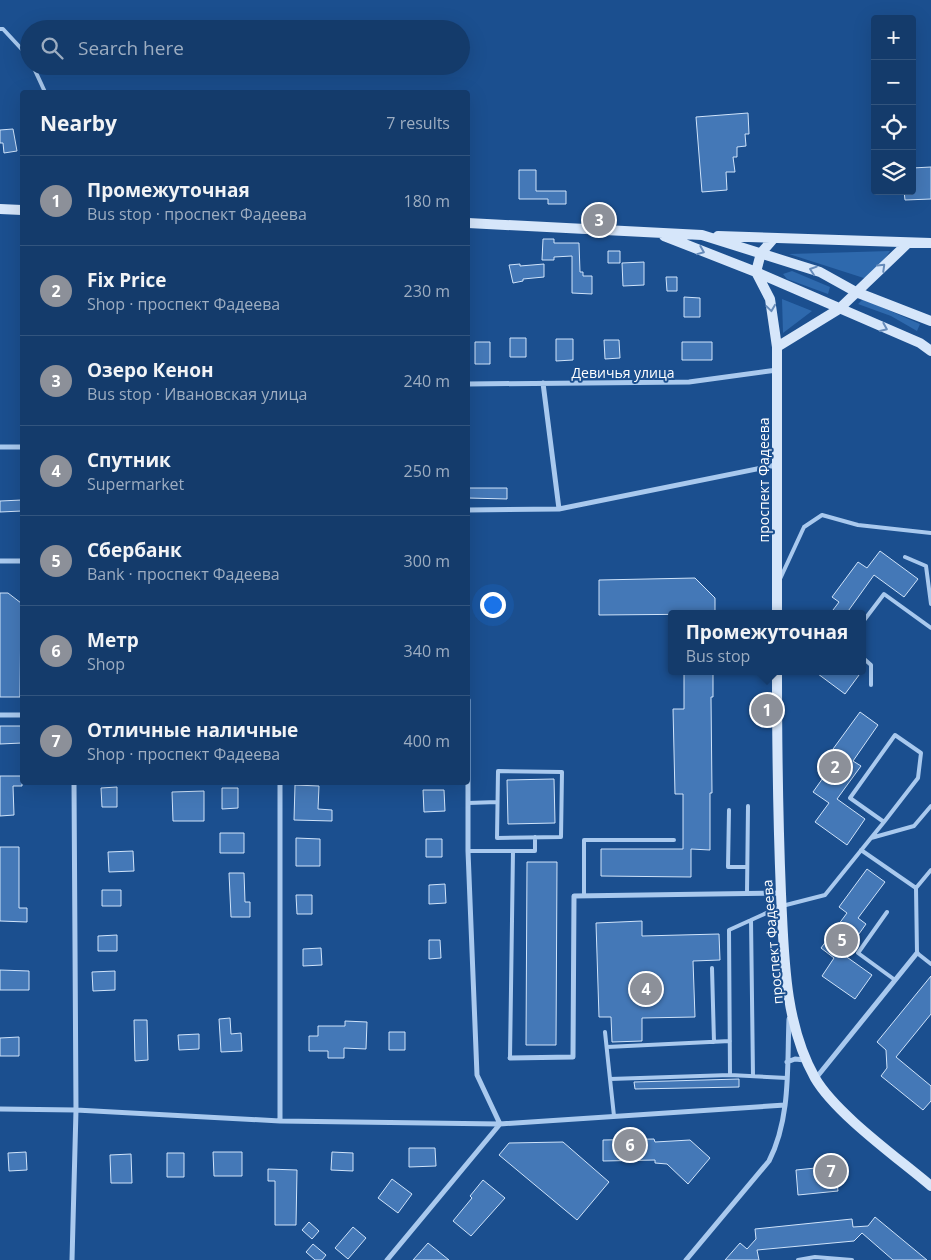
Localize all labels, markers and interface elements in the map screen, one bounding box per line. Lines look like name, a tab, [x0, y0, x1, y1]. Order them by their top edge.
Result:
map controls	[871, 15, 916, 195]
button: +	[871, 15, 916, 60]
search box	[20, 20, 470, 75]
icon: search	[38, 34, 66, 62]
text: Search here	[78, 35, 184, 61]
button: −	[871, 60, 916, 105]
button: locate	[871, 105, 916, 150]
text: Nearby	[40, 109, 117, 137]
text: 7 results	[386, 112, 450, 134]
button: layers	[871, 150, 916, 195]
text: Промежуточная	[87, 177, 250, 203]
text: 1	[51, 190, 61, 212]
text: 180 m	[404, 190, 450, 212]
pin: 3	[583, 201, 615, 239]
text: Bus stop · проспект Фадеева	[87, 203, 307, 225]
one-way arrow	[697, 245, 705, 255]
one-way arrow	[876, 264, 885, 273]
one-way arrow	[809, 266, 818, 276]
text: Fix Price	[87, 267, 167, 293]
text: 2	[51, 280, 61, 302]
text: 230 m	[404, 280, 450, 302]
text: Shop · проспект Фадеева	[87, 293, 280, 315]
one-way arrow	[766, 304, 776, 312]
one-way arrow	[879, 322, 888, 332]
text: Озеро Кенон	[87, 357, 214, 383]
street label: Девичья улица	[572, 363, 675, 382]
text: 3	[51, 370, 61, 392]
text: 240 m	[404, 370, 450, 392]
text: Bus stop · Ивановская улица	[87, 383, 307, 405]
street label: проспект Фадеева	[754, 418, 773, 542]
text: Спутник	[87, 447, 171, 473]
text: 4	[51, 460, 61, 482]
text: 250 m	[404, 460, 450, 482]
text: Supermarket	[87, 473, 184, 495]
text: Сбербанк	[87, 537, 182, 563]
text: 5	[51, 550, 61, 572]
text: 300 m	[404, 550, 450, 572]
text: Bank · проспект Фадеева	[87, 563, 280, 585]
your location	[480, 592, 506, 618]
popup	[668, 610, 866, 675]
text: Промежуточная	[686, 619, 848, 645]
text: Метр	[87, 627, 139, 653]
text: 6	[51, 640, 61, 662]
text: 340 m	[404, 640, 450, 662]
text: Bus stop	[686, 645, 750, 667]
text: Shop	[87, 653, 125, 675]
pin: 1	[751, 691, 783, 729]
text: Отличные наличные	[87, 717, 298, 743]
text: 7	[51, 730, 61, 752]
text: 400 m	[404, 730, 450, 752]
text: Shop · проспект Фадеева	[87, 743, 280, 765]
pin: 2	[819, 748, 851, 786]
street label: проспект Фадеева	[757, 879, 787, 1005]
pin: 5	[826, 921, 858, 959]
pin: 4	[630, 970, 662, 1008]
pin: 6	[614, 1126, 646, 1164]
pin: 7	[815, 1152, 847, 1190]

